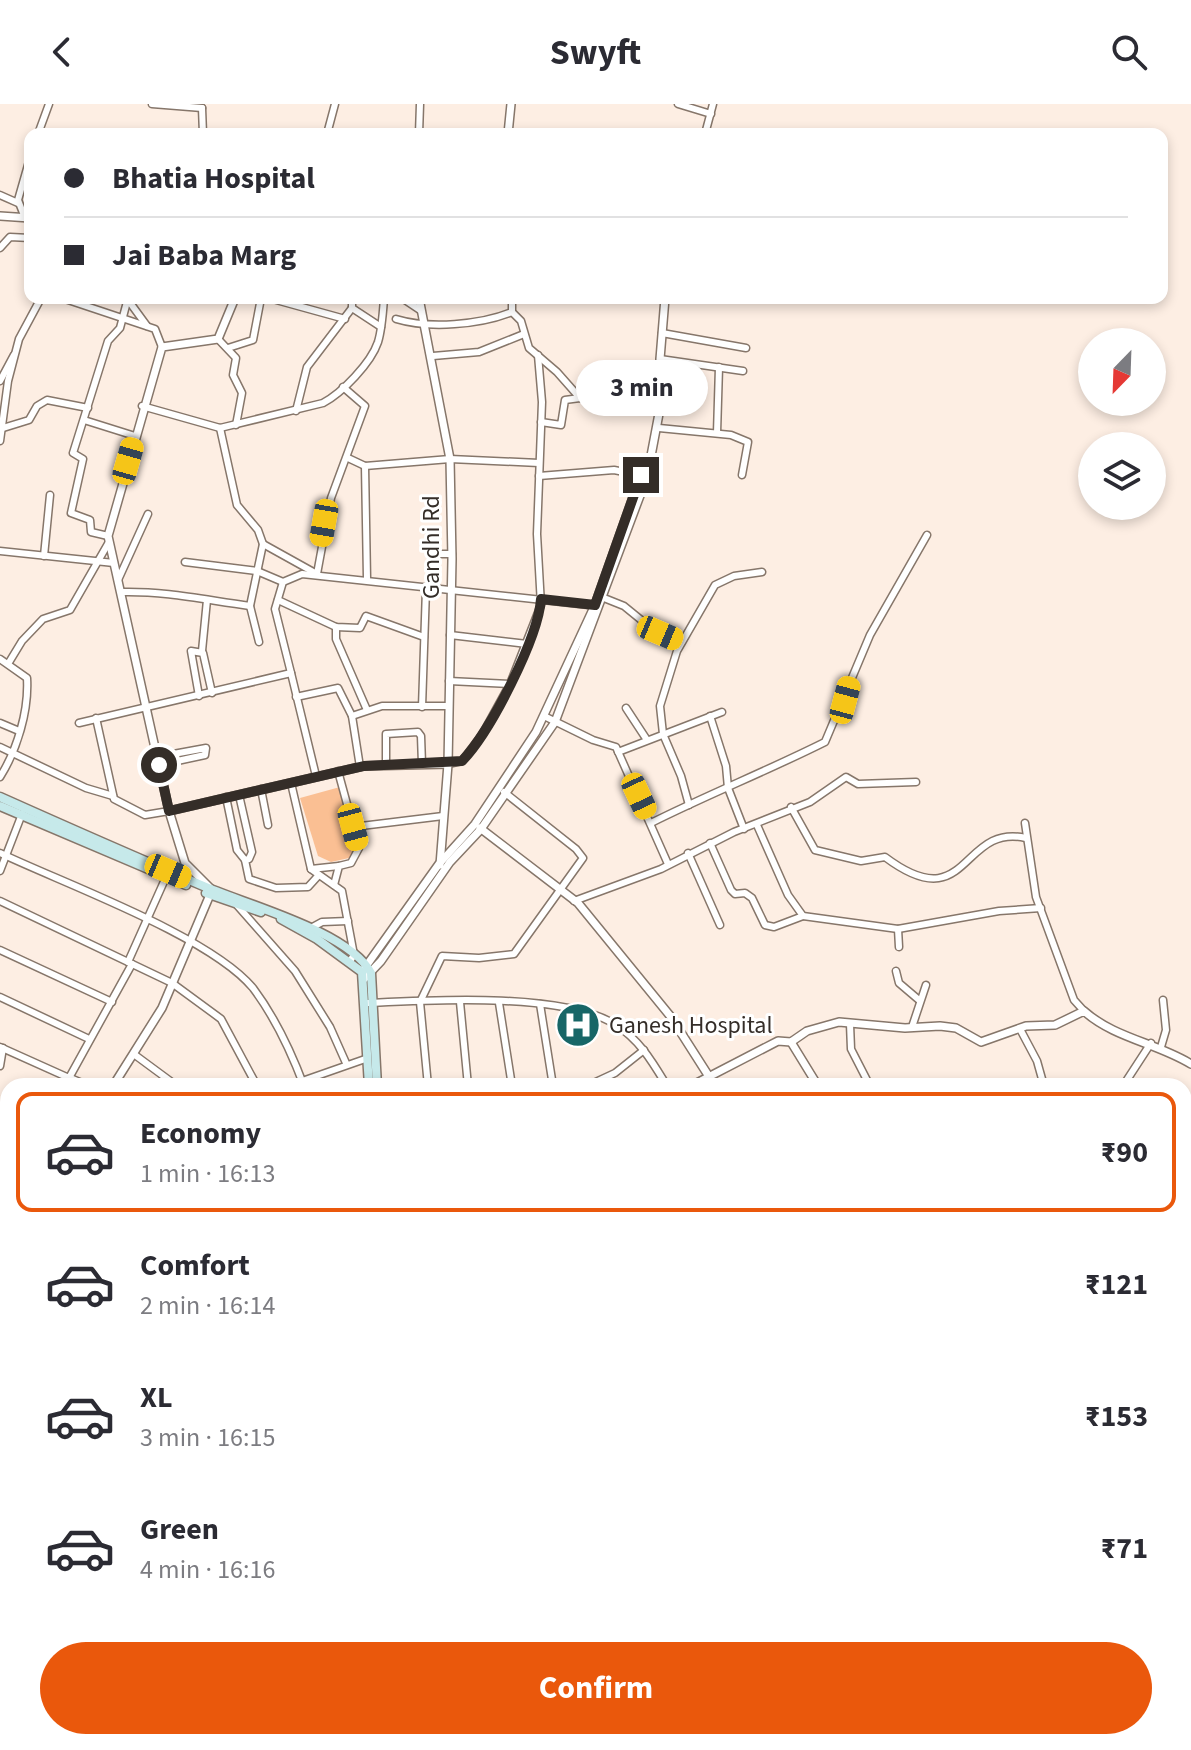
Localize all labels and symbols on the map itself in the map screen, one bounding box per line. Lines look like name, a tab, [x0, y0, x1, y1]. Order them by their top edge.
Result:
north arrow	[1078, 328, 1166, 416]
callout: 3 min	[575, 359, 707, 415]
car	[110, 435, 146, 487]
route end	[623, 457, 659, 493]
street label: Gandhi Rd	[414, 495, 449, 599]
car	[308, 497, 340, 549]
car	[633, 613, 687, 653]
car	[827, 674, 863, 726]
route start	[141, 747, 177, 783]
car	[618, 769, 660, 823]
car	[335, 801, 371, 853]
car	[141, 851, 195, 891]
hospital icon: Ganesh Hospital	[554, 1001, 602, 1049]
place label: Ganesh Hospital	[609, 1008, 773, 1043]

